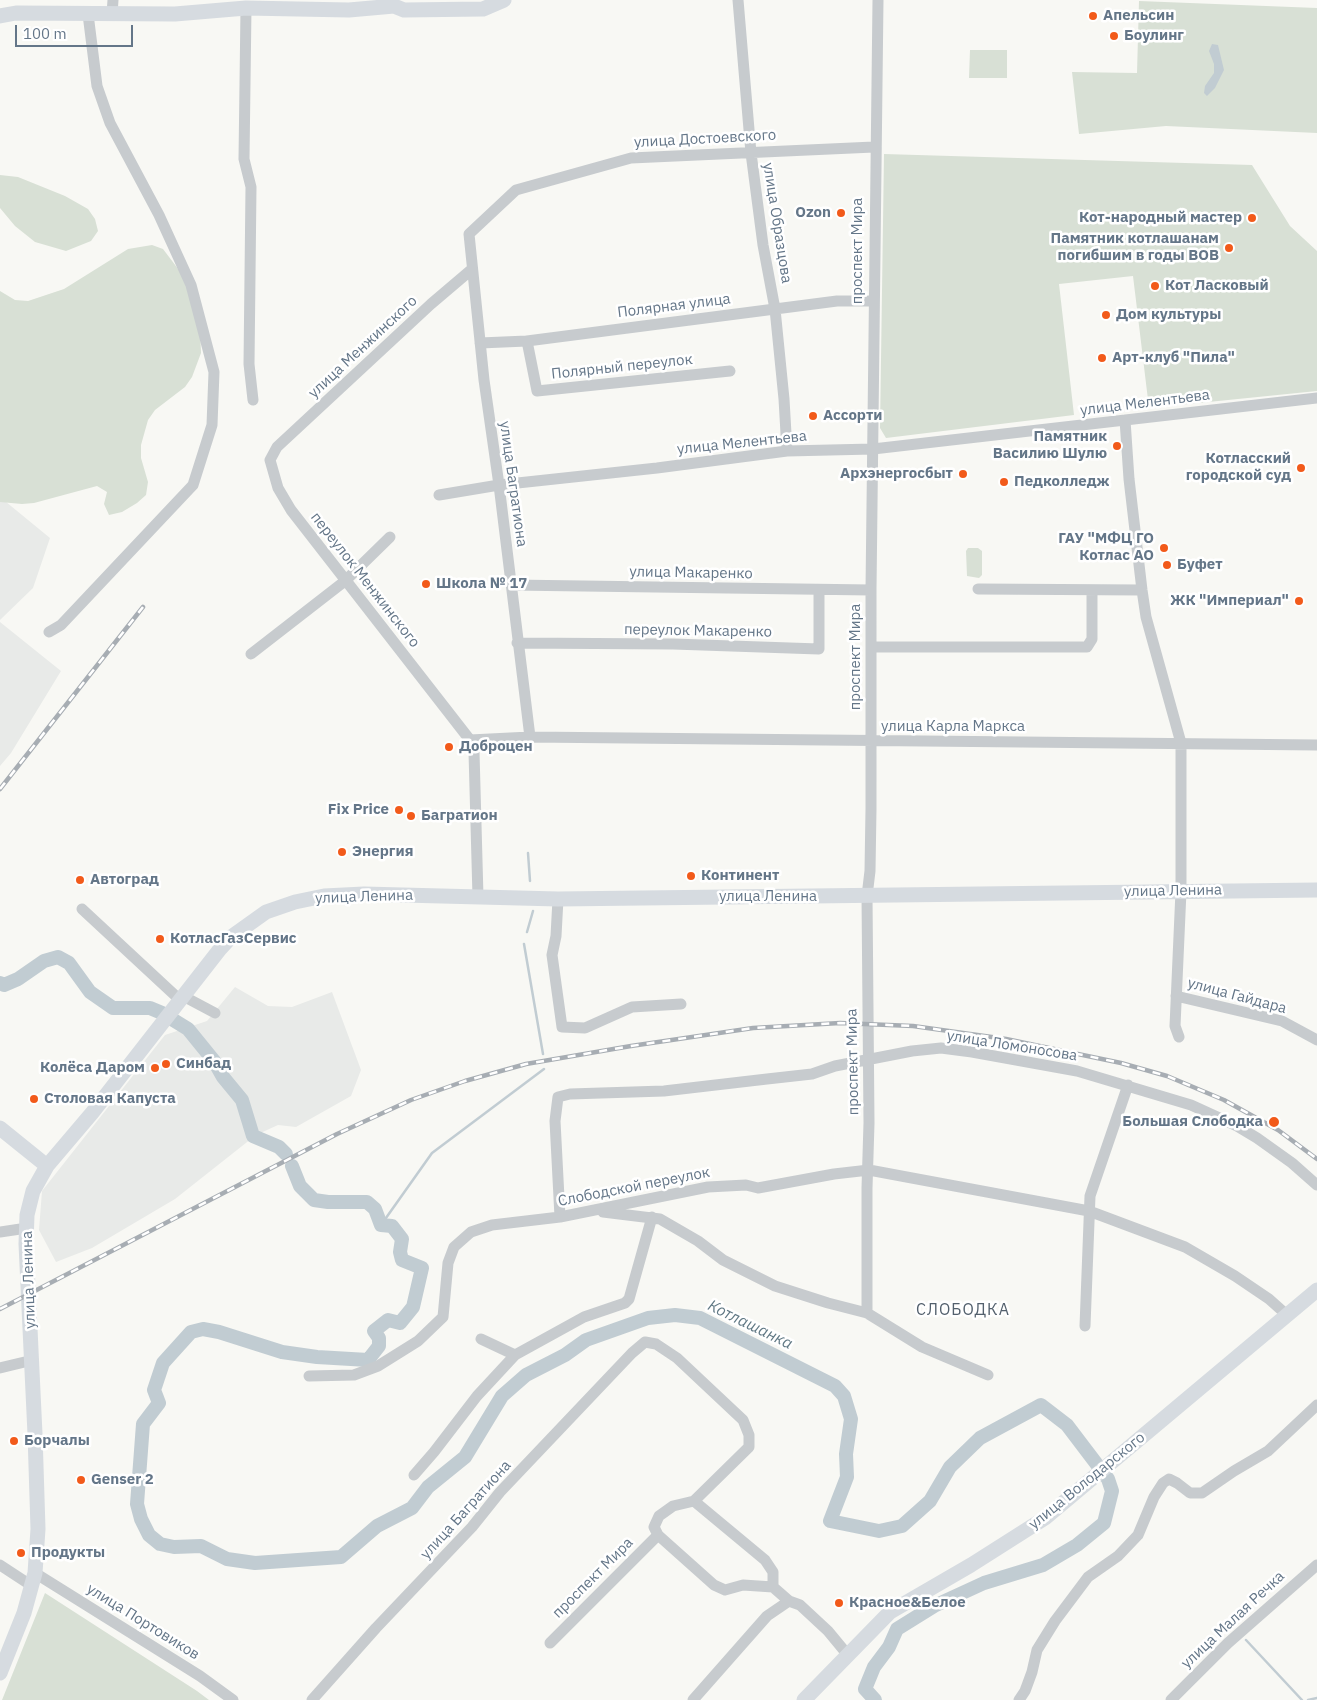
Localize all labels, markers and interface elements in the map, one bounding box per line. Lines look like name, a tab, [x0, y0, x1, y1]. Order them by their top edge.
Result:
place label: Апельсин	[1103, 7, 1174, 25]
marker: Апельсин	[1087, 10, 1099, 22]
scale bar	[18, 15, 135, 47]
text: 100 m	[23, 24, 67, 43]
place label: Боулинг	[1124, 27, 1184, 45]
marker: Боулинг	[1108, 30, 1120, 42]
street label: улица Достоевского	[633, 126, 777, 152]
street label: улица Образцова	[759, 161, 795, 285]
street label: проспект Мира	[849, 198, 867, 304]
place label: Ozon	[795, 204, 831, 222]
marker: Ozon	[835, 207, 847, 219]
place label: Кот-народный мастер	[1079, 209, 1242, 227]
marker: Кот-народный мастер	[1246, 212, 1258, 224]
place label: Памятник котлашанам погибшим в годы ВОВ	[1051, 230, 1219, 265]
marker: Памятник котлашанам погибшим в годы ВОВ	[1223, 242, 1235, 254]
place label: Кот Ласковый	[1165, 277, 1269, 295]
marker: Кот Ласковый	[1149, 280, 1161, 292]
street label: Полярная улица	[616, 290, 732, 322]
street label: улица Менжинского	[305, 292, 421, 402]
place label: Дом культуры	[1116, 306, 1221, 324]
marker: Дом культуры	[1100, 309, 1112, 321]
place label: Арт-клуб "Пила"	[1112, 349, 1235, 367]
street label: Полярный переулок	[550, 351, 694, 383]
marker: Арт-клуб "Пила"	[1096, 352, 1108, 364]
street label: улица Мелентьева	[1079, 386, 1211, 420]
place label: Ассорти	[823, 407, 882, 425]
marker: Ассорти	[807, 410, 819, 422]
street label: улица Багратиона	[495, 420, 531, 548]
street label: улица Мелентьева	[676, 427, 808, 459]
place label: Памятник Василию Шулю	[993, 428, 1107, 463]
marker: Памятник Василию Шулю	[1111, 440, 1123, 452]
place label: Котласский городской суд	[1186, 450, 1291, 485]
marker: Котласский городской суд	[1295, 462, 1307, 474]
place label: Архэнергосбыт	[840, 465, 953, 483]
marker: Архэнергосбыт	[957, 468, 969, 480]
place label: Педколледж	[1014, 473, 1110, 491]
marker: Педколледж	[998, 476, 1010, 488]
street label: переулок Менжинского	[307, 509, 423, 651]
place label: ГАУ "МФЦ ГО Котлас АО	[1058, 530, 1154, 565]
marker: ГАУ "МФЦ ГО Котлас АО	[1158, 542, 1170, 554]
place label: Буфет	[1177, 556, 1223, 574]
marker: Буфет	[1161, 559, 1173, 571]
street label: улица Макаренко	[629, 563, 753, 583]
place label: Школа № 17	[436, 575, 527, 593]
marker: Школа № 17	[420, 578, 432, 590]
place label: ЖК "Империал"	[1170, 592, 1289, 610]
marker: ЖК "Империал"	[1293, 595, 1305, 607]
street label: проспект Мира	[847, 604, 865, 710]
street label: переулок Макаренко	[624, 621, 772, 641]
street label: улица Карла Маркса	[881, 718, 1025, 736]
place label: Доброцен	[459, 738, 533, 756]
marker: Доброцен	[443, 741, 455, 753]
place label: Fix Price	[328, 801, 389, 819]
marker: Fix Price	[393, 804, 405, 816]
place label: Багратион	[421, 807, 498, 825]
marker: Багратион	[405, 810, 417, 822]
place label: Энергия	[352, 843, 413, 861]
marker: Энергия	[336, 846, 348, 858]
place label: Континент	[701, 867, 779, 885]
marker: Континент	[685, 870, 697, 882]
place label: Автоград	[90, 871, 159, 889]
marker: Автоград	[74, 874, 86, 886]
street label: улица Ленина	[1124, 881, 1222, 901]
street label: улица Ленина	[315, 886, 413, 908]
street label: улица Ленина	[719, 888, 817, 906]
place label: КотласГазСервис	[170, 930, 297, 948]
marker: КотласГазСервис	[154, 933, 166, 945]
street label: улица Гайдара	[1186, 974, 1288, 1018]
street label: проспект Мира	[843, 1009, 863, 1115]
street label: улица Ломоносова	[945, 1027, 1079, 1065]
place label: Синбад	[176, 1055, 231, 1073]
marker: Синбад	[160, 1058, 172, 1070]
place label: Колёса Даром	[40, 1059, 145, 1077]
marker: Колёса Даром	[149, 1062, 161, 1074]
place label: Столовая Капуста	[44, 1090, 176, 1108]
marker: Столовая Капуста	[28, 1093, 40, 1105]
place label: Большая Слободка	[1122, 1113, 1263, 1131]
marker: Большая Слободка	[1267, 1115, 1281, 1129]
street label: Слободской переулок	[556, 1163, 712, 1211]
street label: улица Ленина	[18, 1231, 40, 1329]
water label: Котлашанка	[704, 1296, 796, 1354]
district label: СЛОБОДКА	[915, 1300, 1011, 1320]
street label: улица Володарского	[1025, 1429, 1149, 1533]
place label: Борчалы	[24, 1432, 90, 1450]
marker: Борчалы	[8, 1435, 20, 1447]
street label: улица Багратиона	[417, 1457, 515, 1563]
place label: Genser 2	[91, 1471, 154, 1489]
marker: Genser 2	[75, 1474, 87, 1486]
street label: проспект Мира	[549, 1534, 637, 1622]
place label: Продукты	[31, 1544, 105, 1562]
marker: Продукты	[15, 1547, 27, 1559]
street label: улица Малая Речка	[1178, 1567, 1288, 1673]
street label: улица Портовиков	[83, 1580, 203, 1664]
place label: Красное&Белое	[849, 1594, 966, 1612]
marker: Красное&Белое	[833, 1597, 845, 1609]

